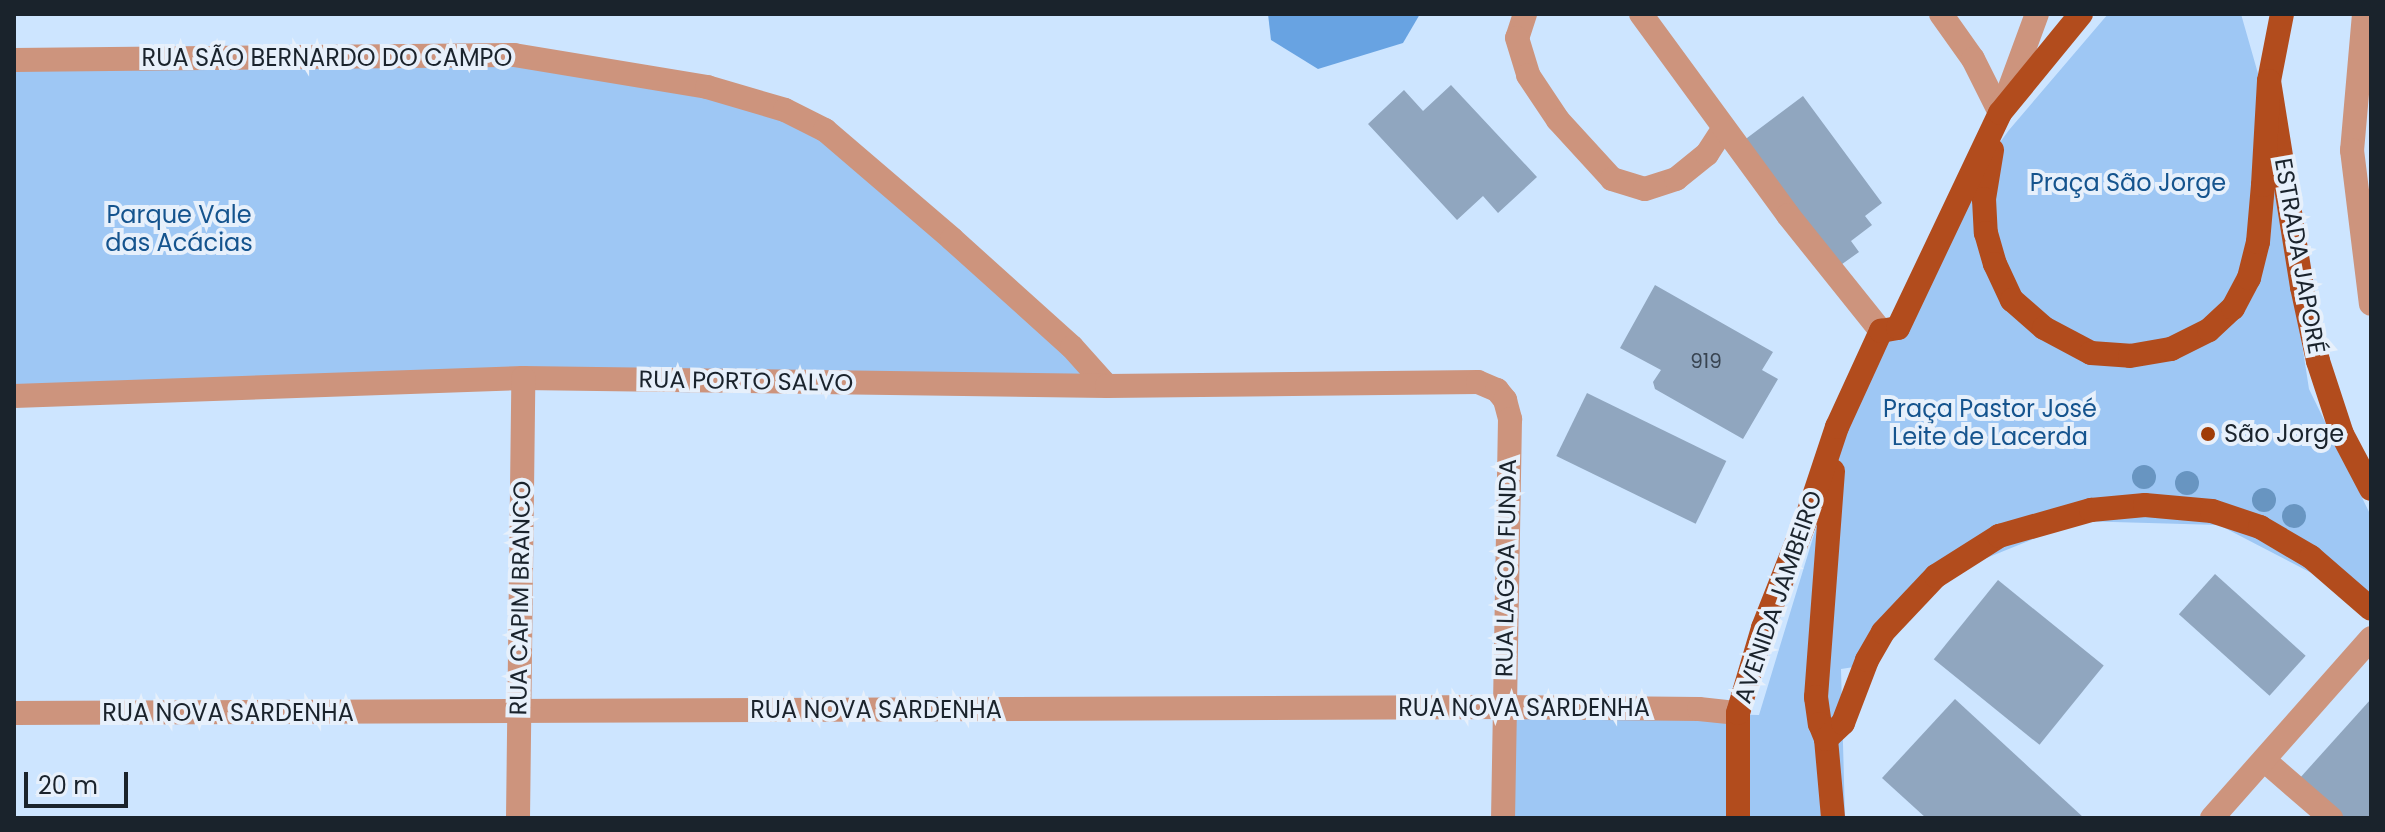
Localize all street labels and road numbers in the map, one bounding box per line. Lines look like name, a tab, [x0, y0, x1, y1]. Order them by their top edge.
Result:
street label: RUA SÃO BERNARDO DO CAMPO	[142, 44, 512, 72]
street label: ESTRADA JAPORÉ	[2269, 156, 2331, 356]
street label: RUA PORTO SALVO	[638, 365, 854, 397]
street label: RUA LAGOA FUNDA	[1490, 459, 1522, 677]
street label: RUA CAPIM BRANCO	[504, 480, 536, 716]
street label: AVENIDA JAMBEIRO	[1728, 487, 1828, 707]
street label: RUA NOVA SARDENHA	[1398, 694, 1650, 722]
street label: RUA NOVA SARDENHA	[750, 696, 1002, 724]
street label: RUA NOVA SARDENHA	[102, 699, 354, 727]

